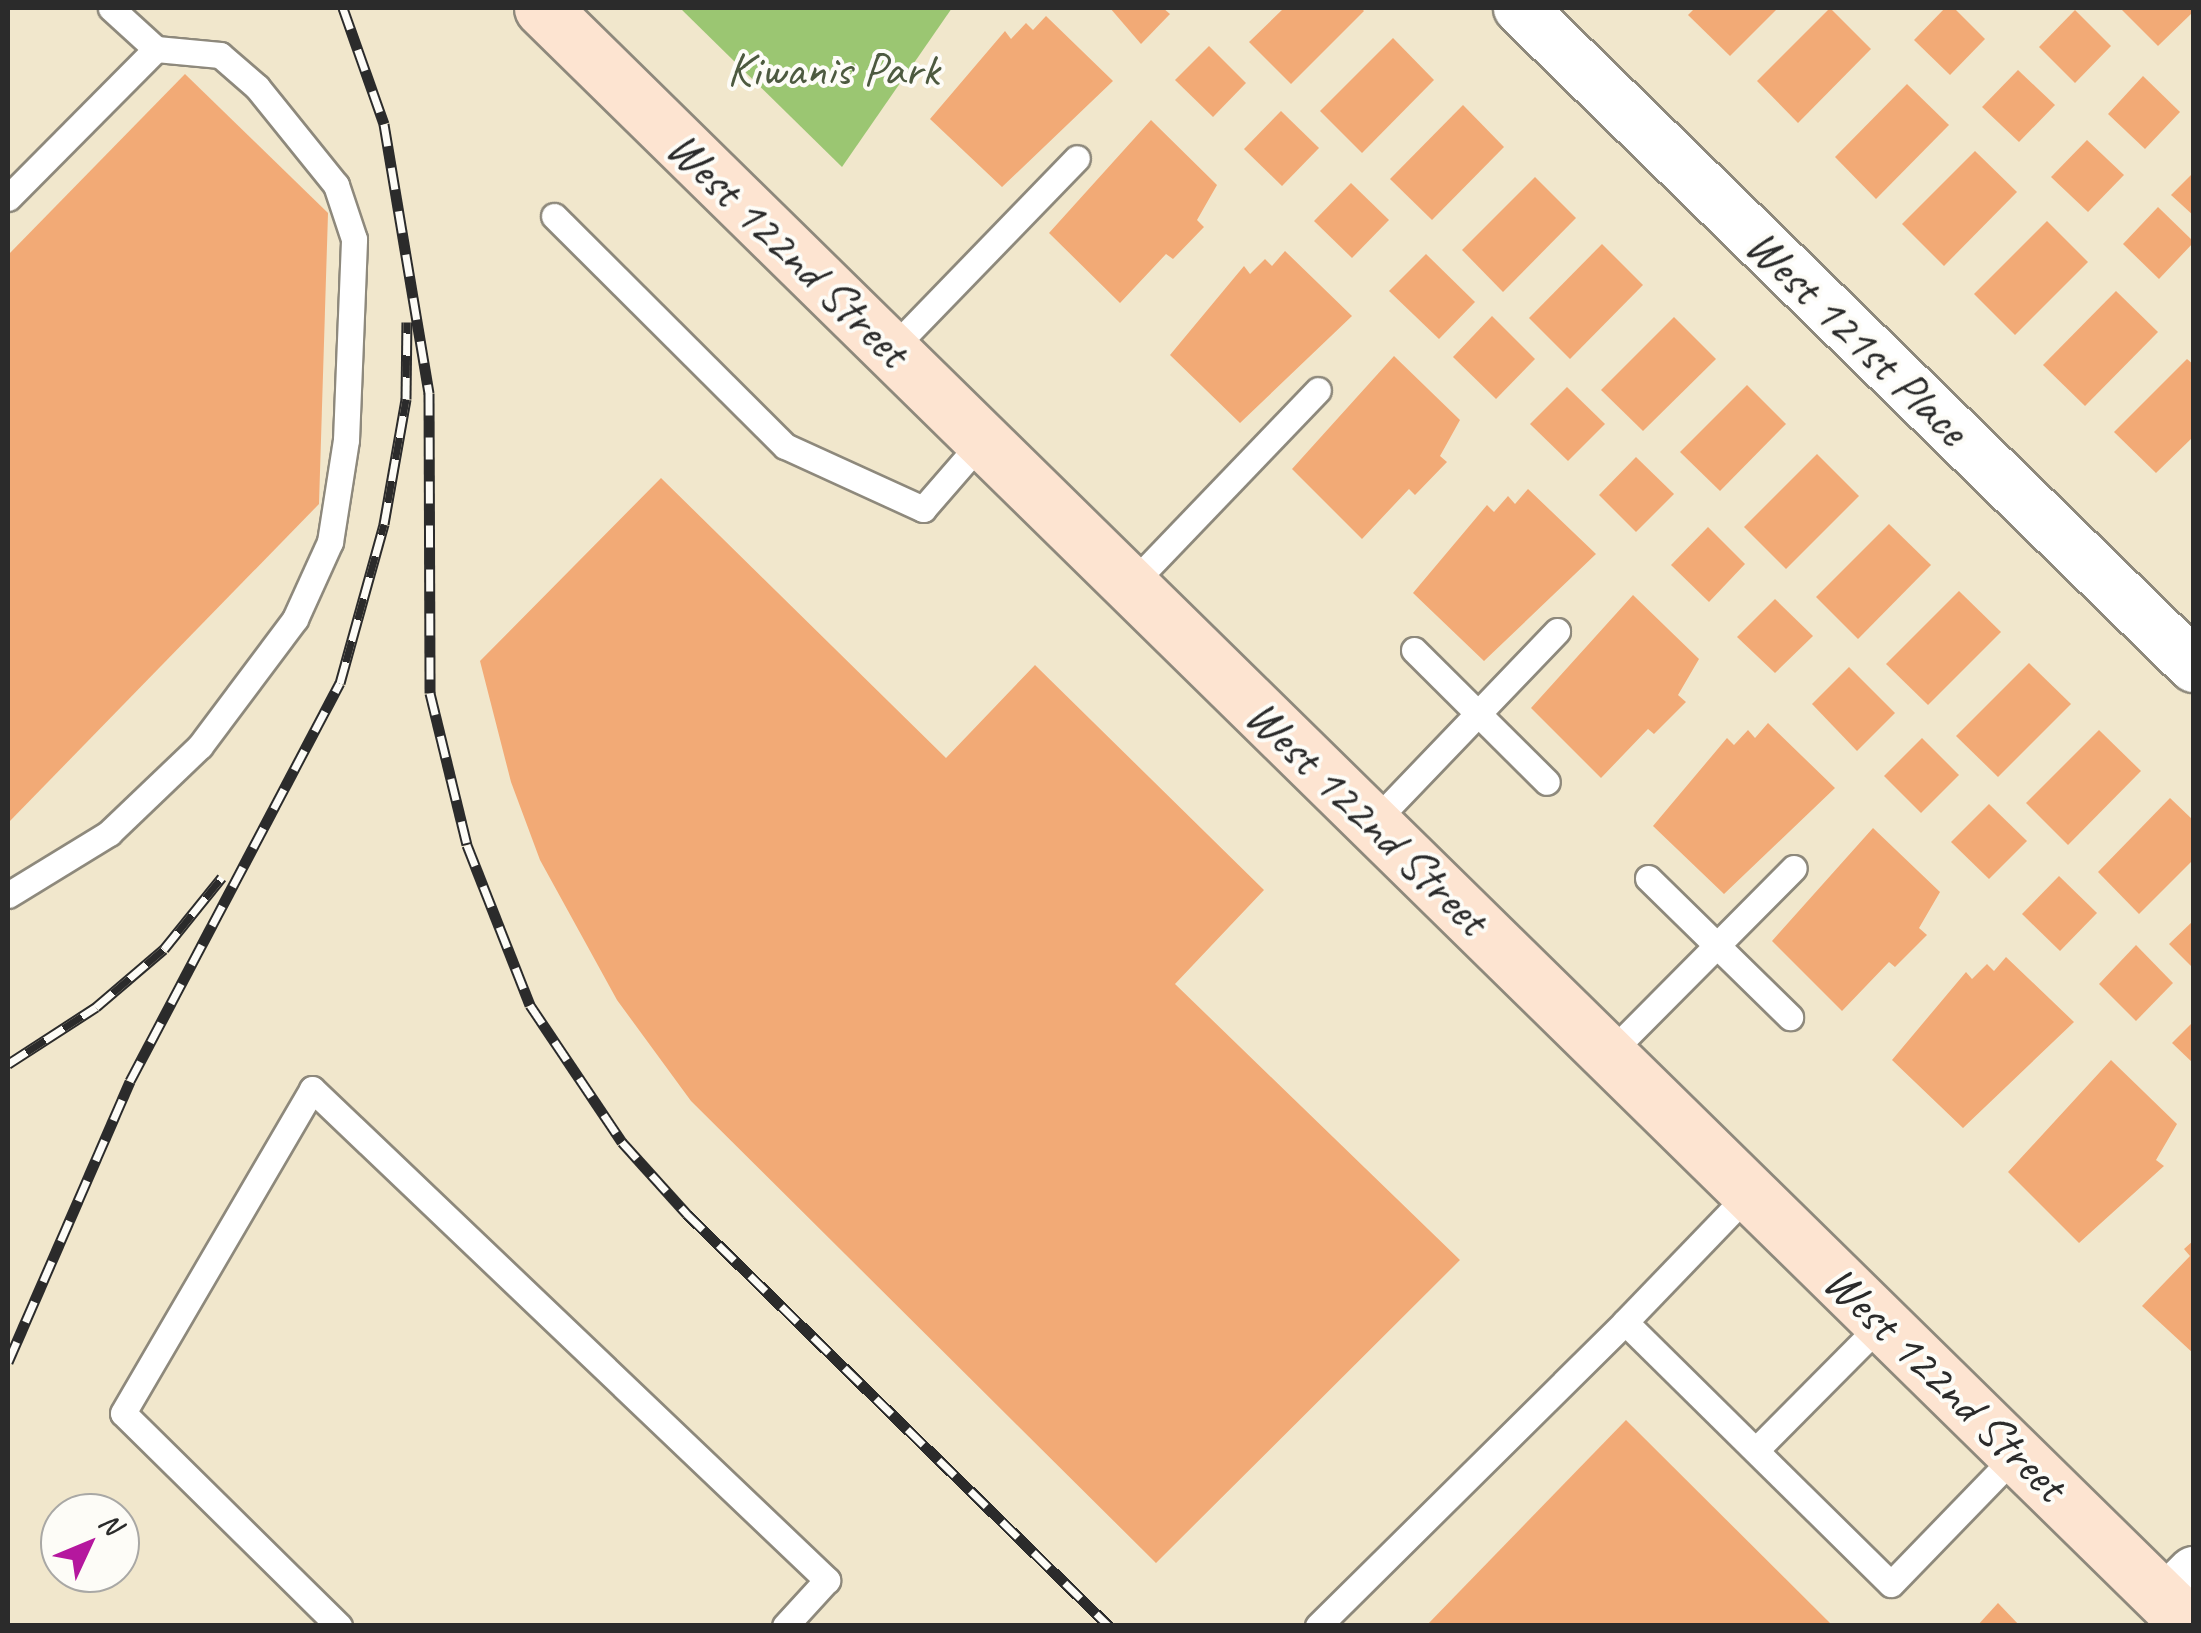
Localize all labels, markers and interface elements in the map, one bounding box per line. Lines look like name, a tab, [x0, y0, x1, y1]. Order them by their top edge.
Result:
park label: Kiwanis Park	[727, 41, 939, 99]
street label: West 122nd Street	[654, 119, 922, 379]
street label: West 121st Place	[1734, 216, 1980, 458]
street label: West 122nd Street	[1233, 687, 1501, 947]
street label: West 122nd Street	[1811, 1253, 2079, 1513]
north arrow	[40, 1493, 140, 1593]
text: N	[92, 1505, 129, 1542]

